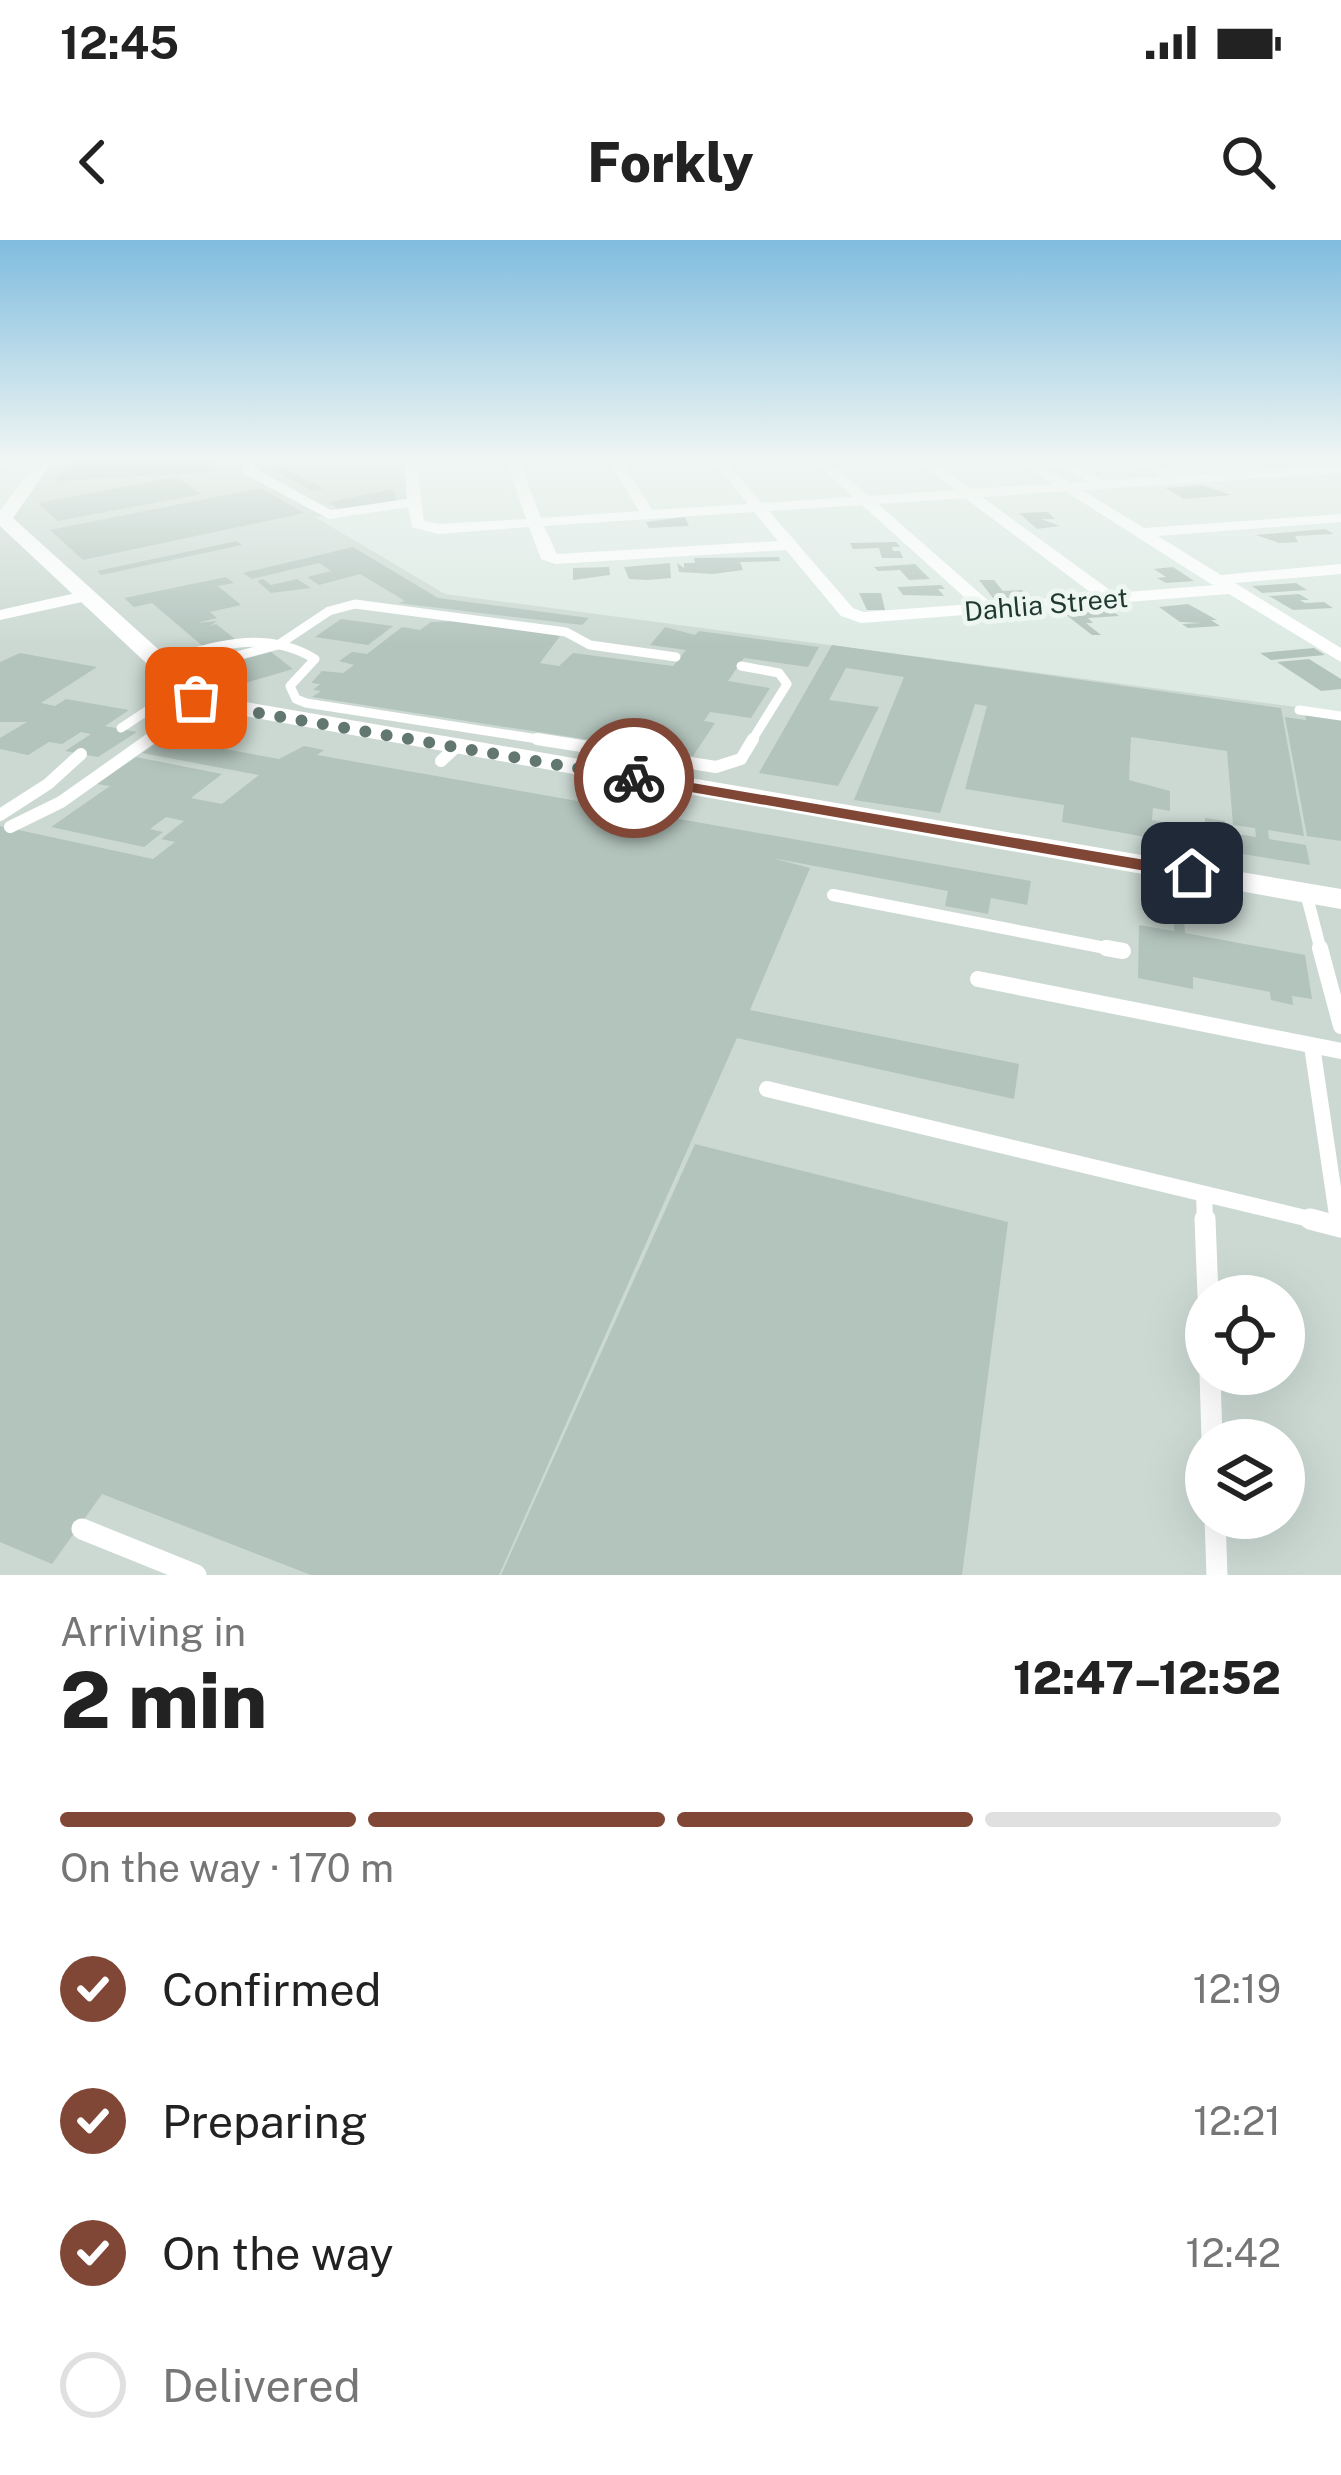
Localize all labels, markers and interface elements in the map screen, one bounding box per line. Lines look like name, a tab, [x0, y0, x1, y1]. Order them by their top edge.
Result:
text: 12:45	[60, 16, 179, 69]
icon: back	[60, 129, 126, 195]
icon: search	[1215, 129, 1281, 195]
text: Forkly	[587, 131, 754, 194]
street label: Dahlia Street	[963, 581, 1129, 627]
pin	[145, 647, 247, 749]
icon: bag	[163, 665, 229, 731]
courier	[574, 718, 694, 838]
icon: bike	[601, 745, 667, 811]
pin	[1141, 822, 1243, 924]
icon: home	[1159, 840, 1225, 906]
map controls	[1185, 1275, 1305, 1539]
button: locate	[1185, 1275, 1305, 1395]
button: layers	[1185, 1419, 1305, 1539]
text: Arriving in	[60, 1609, 246, 1655]
text: 12:47–12:52	[1013, 1651, 1281, 1704]
text: 2 min	[60, 1654, 267, 1746]
text: On the way · 170 m	[60, 1845, 394, 1891]
icon: check	[60, 1956, 126, 2022]
text: Confirmed	[162, 1963, 381, 2016]
text: 12:19	[1193, 1966, 1281, 2012]
icon: check	[60, 2088, 126, 2154]
text: Preparing	[162, 2095, 368, 2148]
text: 12:21	[1193, 2098, 1281, 2144]
icon: check	[60, 2220, 126, 2286]
text: On the way	[162, 2227, 394, 2280]
text: 12:42	[1186, 2230, 1281, 2276]
text: Delivered	[162, 2359, 361, 2412]

